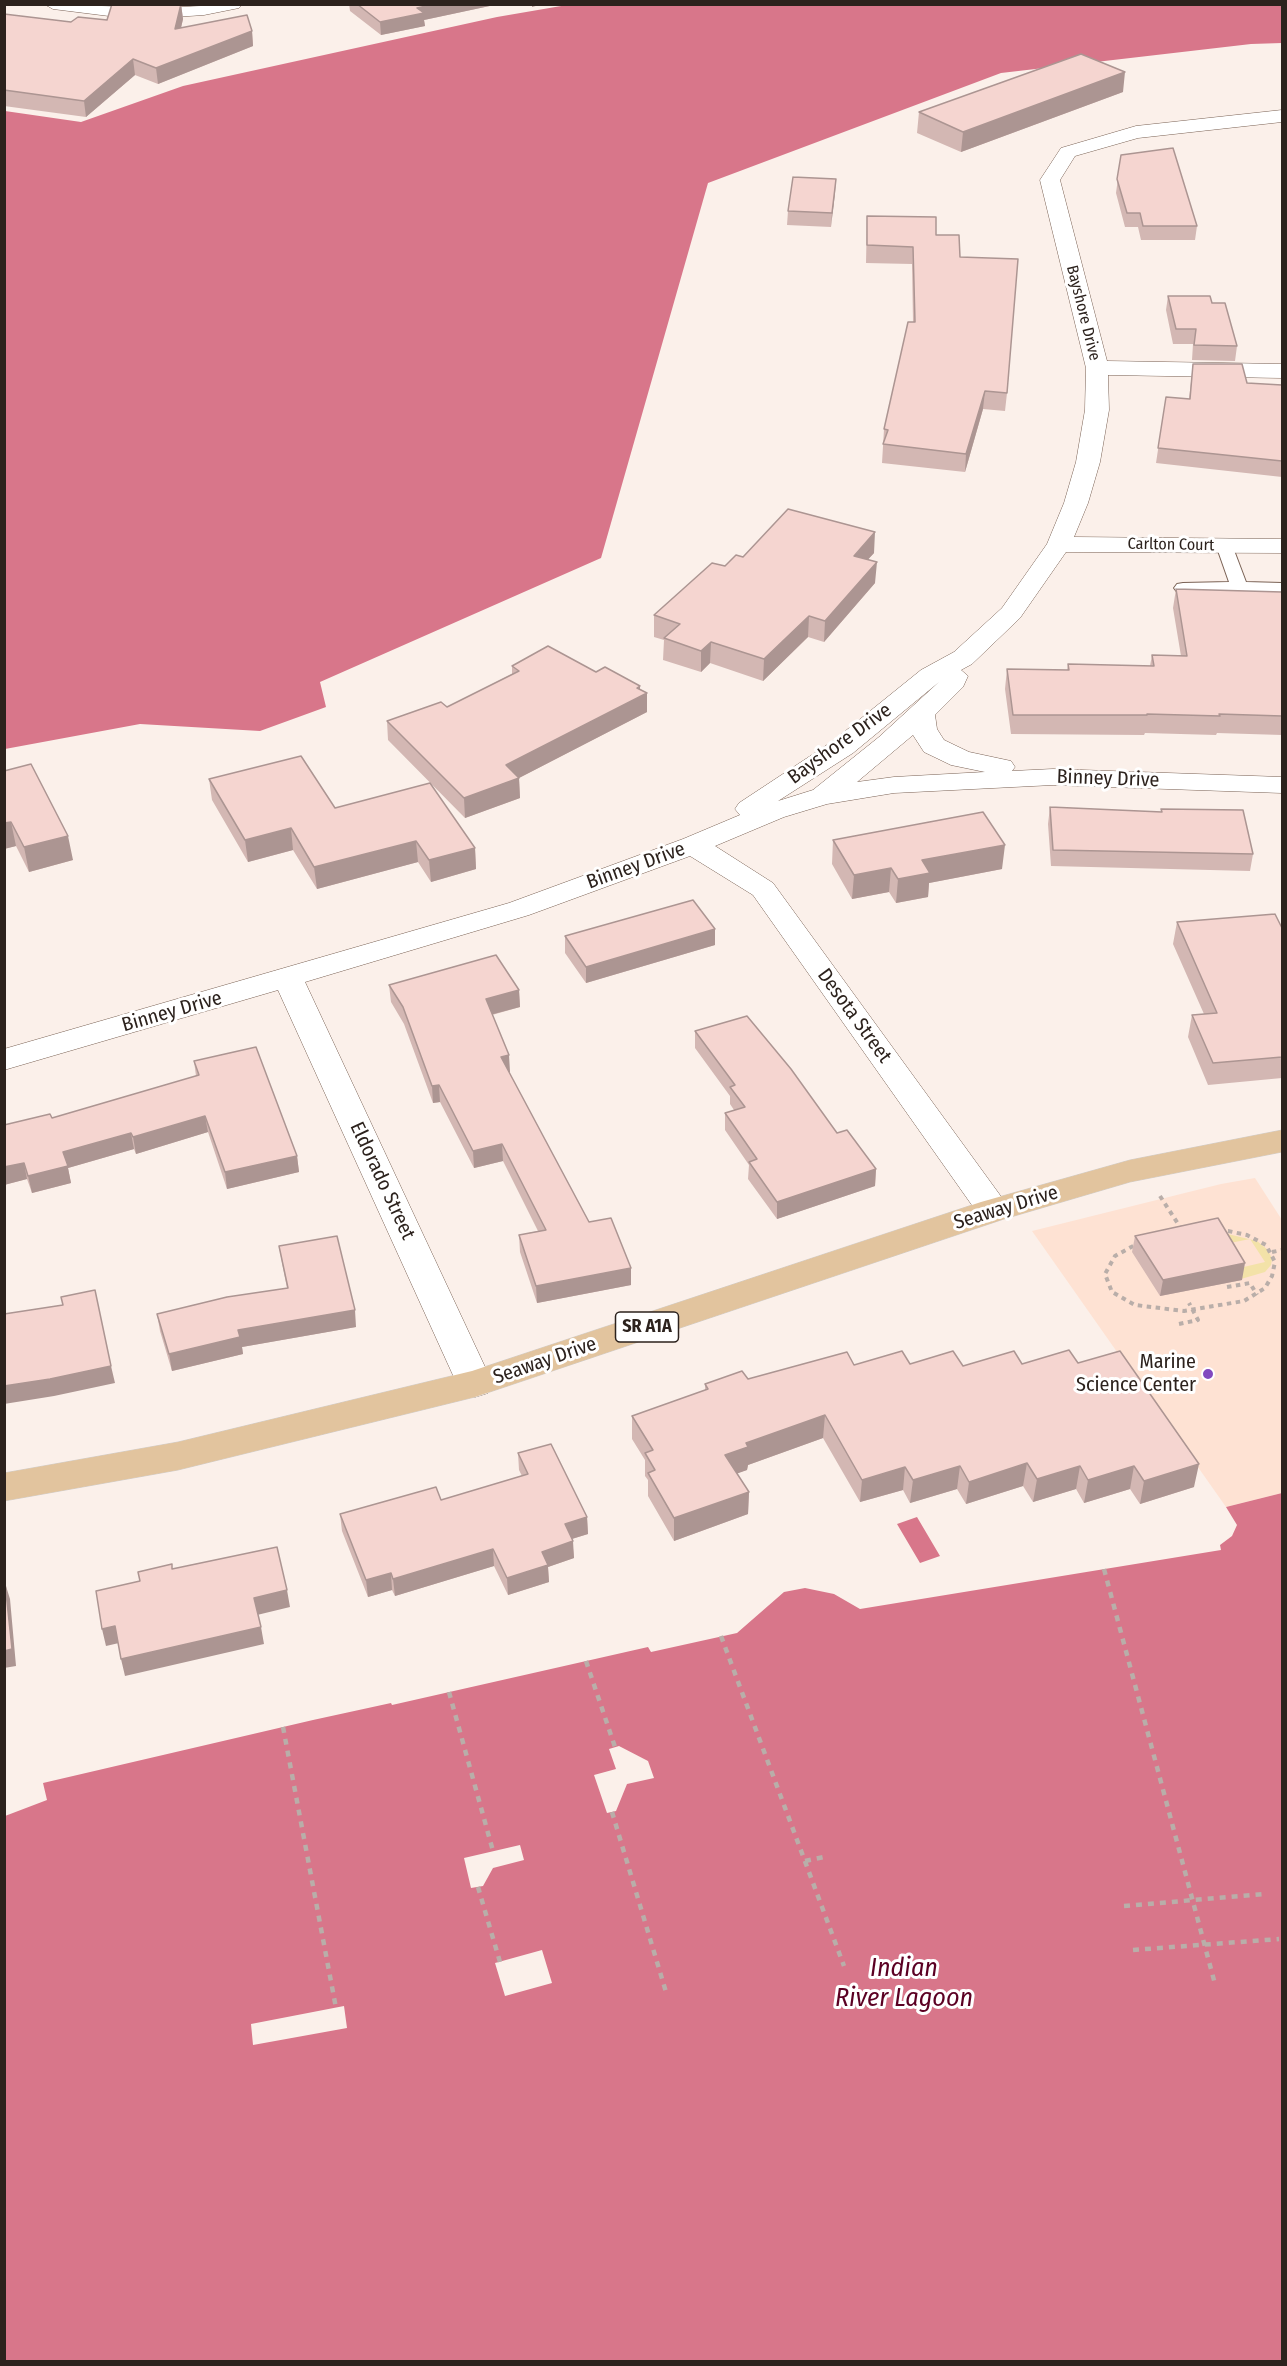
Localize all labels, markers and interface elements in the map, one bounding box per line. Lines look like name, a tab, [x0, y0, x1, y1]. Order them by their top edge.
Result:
street label: Bayshore Drive	[1062, 263, 1104, 363]
street label: Carlton Court	[1128, 535, 1214, 555]
street label: Bayshore Drive	[784, 698, 896, 790]
street label: Binney Drive	[1056, 765, 1160, 793]
street label: Binney Drive	[584, 837, 688, 895]
street label: Desota Street	[812, 964, 896, 1068]
street label: Binney Drive	[119, 986, 225, 1038]
street label: Eldorado Street	[344, 1118, 420, 1244]
street label: Seaway Drive	[951, 1181, 1061, 1235]
road number: SR A1A	[616, 1312, 678, 1342]
street label: Seaway Drive	[490, 1332, 600, 1390]
place label: Marine Science Center	[1076, 1350, 1196, 1397]
marker: Marine Science Center	[1201, 1367, 1215, 1381]
water label: Indian River Lagoon	[835, 1953, 973, 2014]

